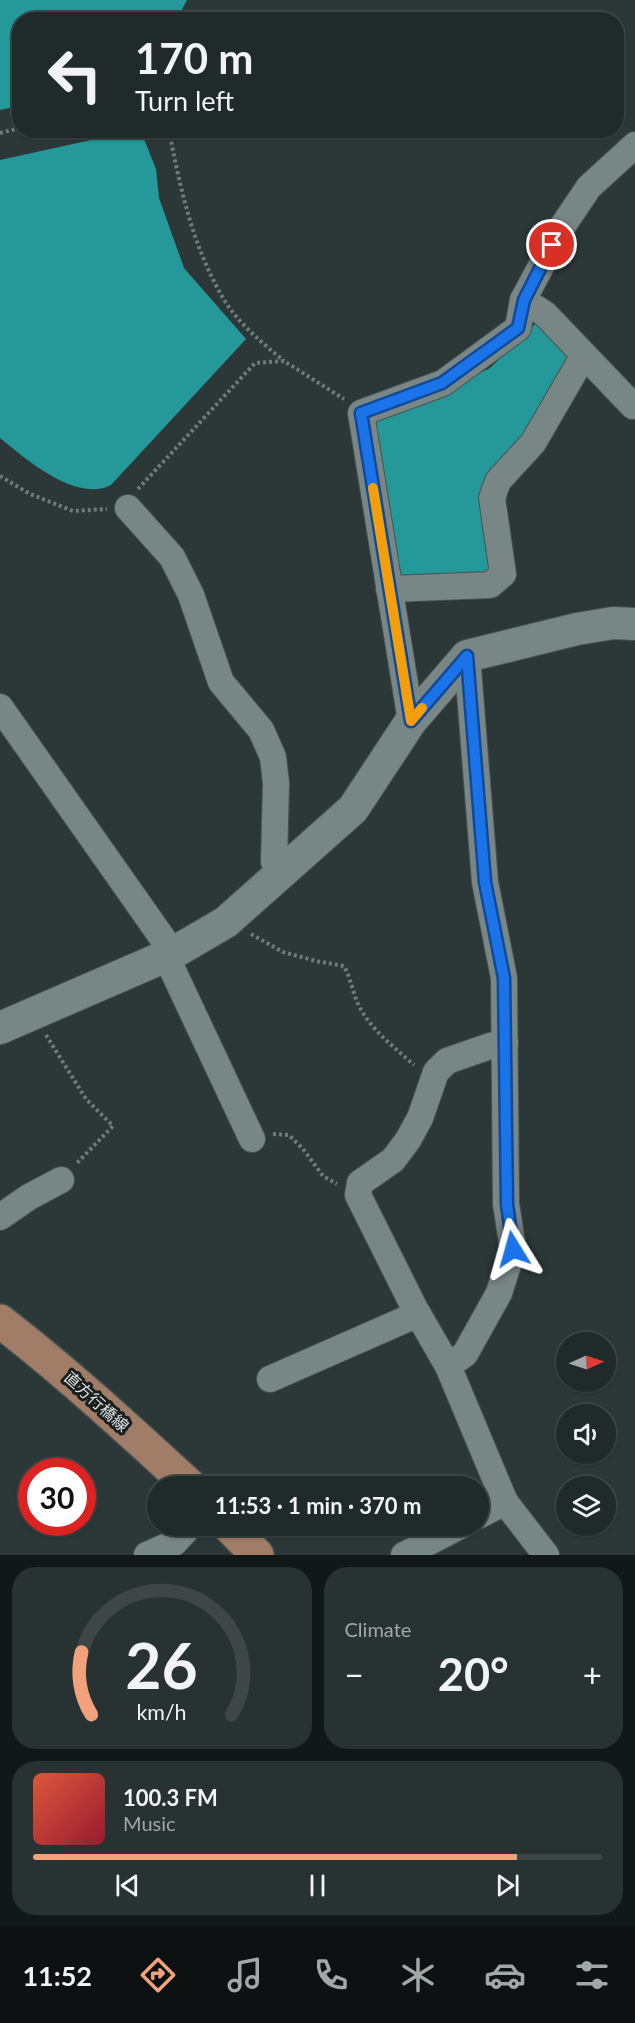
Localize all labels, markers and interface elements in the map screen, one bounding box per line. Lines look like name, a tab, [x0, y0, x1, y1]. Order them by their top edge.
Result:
text: 170 m	[135, 33, 253, 83]
icon: left	[36, 36, 114, 114]
text: Turn left	[135, 84, 234, 117]
pin	[526, 219, 577, 270]
icon: arrive	[535, 228, 568, 261]
position arrow	[481, 1217, 545, 1281]
north arrow	[556, 1332, 616, 1392]
map controls	[556, 1332, 616, 1536]
street label: 直方行橋線	[61, 1367, 133, 1435]
button: sound	[556, 1404, 616, 1464]
speed limit sign: 30	[18, 1458, 96, 1536]
button: layers	[556, 1476, 616, 1536]
text: 11:53 · 1 min · 370 m	[215, 1492, 421, 1519]
text: Climate	[345, 1617, 411, 1641]
text: 26	[126, 1627, 198, 1702]
text: 20°	[438, 1647, 509, 1701]
text: −	[345, 1654, 364, 1694]
text: +	[583, 1654, 602, 1694]
text: km/h	[137, 1699, 187, 1725]
text: 100.3 FM	[123, 1784, 218, 1811]
text: Music	[123, 1811, 176, 1835]
icon: previous	[111, 1869, 144, 1902]
icon: pause	[301, 1869, 334, 1902]
icon: next	[491, 1869, 524, 1902]
icon: directions	[137, 1954, 179, 1996]
icon: music	[224, 1954, 266, 1996]
icon: phone	[310, 1954, 352, 1996]
icon: climate	[397, 1954, 439, 1996]
icon: car	[484, 1954, 526, 1996]
icon: filters	[571, 1954, 613, 1996]
text: 11:52	[22, 1959, 92, 1992]

